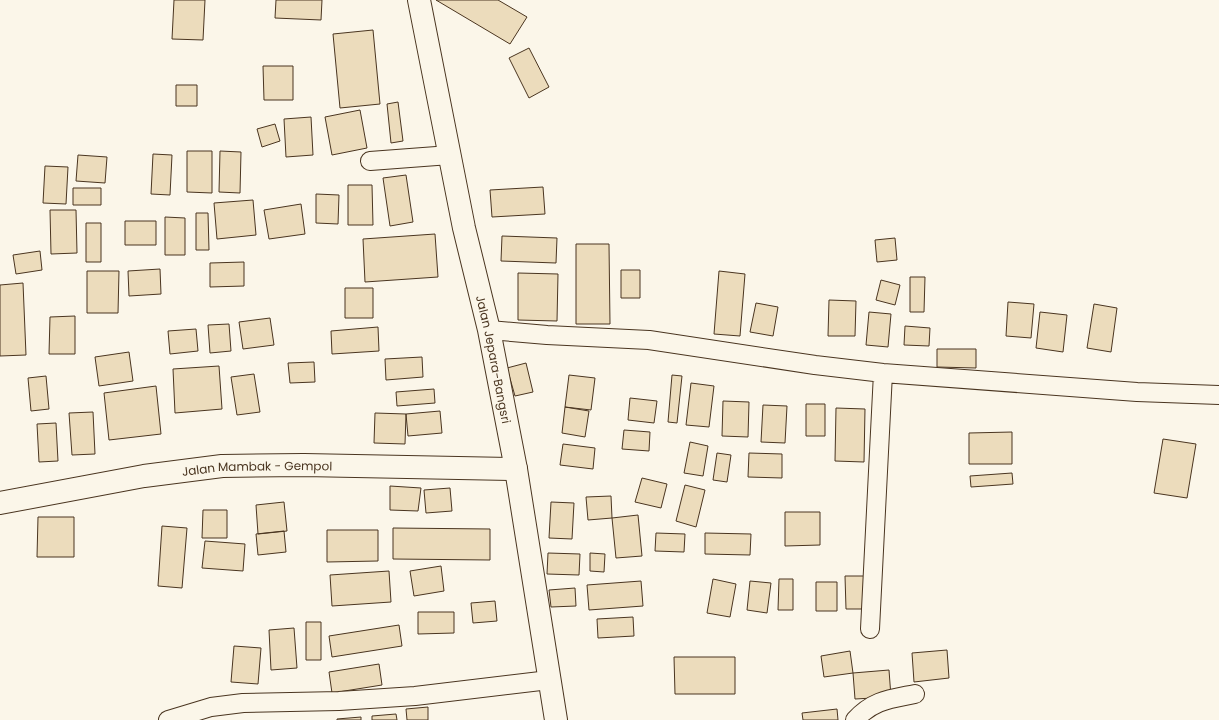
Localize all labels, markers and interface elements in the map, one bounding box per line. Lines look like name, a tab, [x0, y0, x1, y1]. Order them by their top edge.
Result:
street label: Jalan Jepara-Bangsri	[472, 293, 515, 425]
street label: Jalan Mambak - Gempol	[181, 456, 332, 480]

